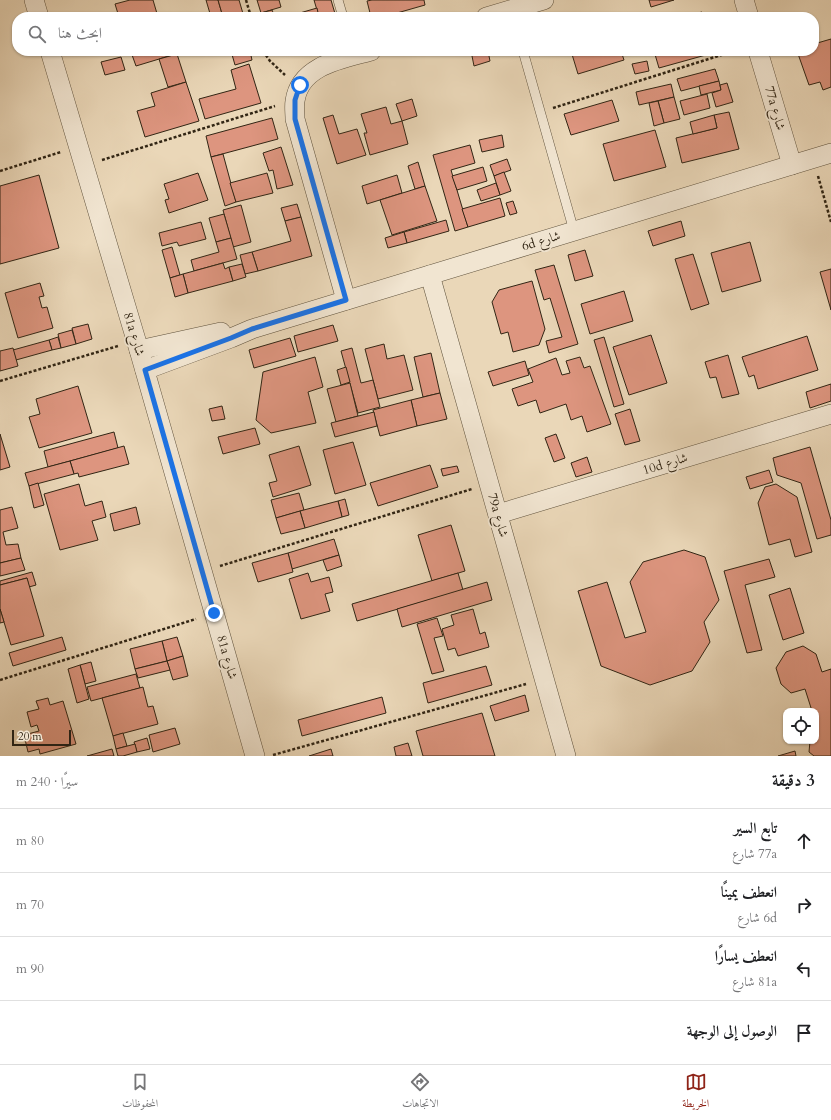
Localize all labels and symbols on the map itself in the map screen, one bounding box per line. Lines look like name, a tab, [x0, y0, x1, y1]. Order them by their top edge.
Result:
route start	[291, 76, 309, 94]
street label: 77a شارع	[758, 84, 790, 133]
street label: 6d شارع	[519, 227, 563, 257]
street label: 81a شارع	[117, 310, 149, 359]
street label: 10d شارع	[640, 449, 690, 481]
street label: 79a شارع	[481, 491, 513, 540]
route end	[205, 604, 223, 622]
street label: 81a شارع	[210, 633, 242, 682]
scale bar	[12, 728, 71, 747]

